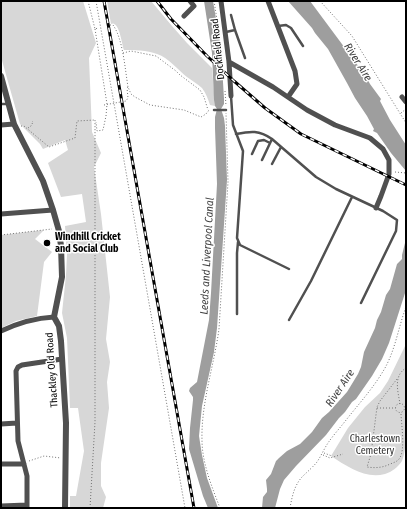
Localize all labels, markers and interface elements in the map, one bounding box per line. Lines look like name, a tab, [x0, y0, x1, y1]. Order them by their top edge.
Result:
street label: Dockfield Road	[209, 18, 227, 80]
water label: River Aire	[341, 41, 375, 83]
water label: Leeds and Liverpool Canal	[197, 197, 217, 315]
place label: Windhill Cricket and Social Club	[55, 231, 121, 255]
marker: Windhill Cricket and Social Club	[42, 238, 52, 248]
street label: Thackley Old Road	[43, 332, 61, 408]
water label: River Aire	[323, 367, 357, 409]
park label: Charlestown Cemetery	[350, 433, 400, 457]

